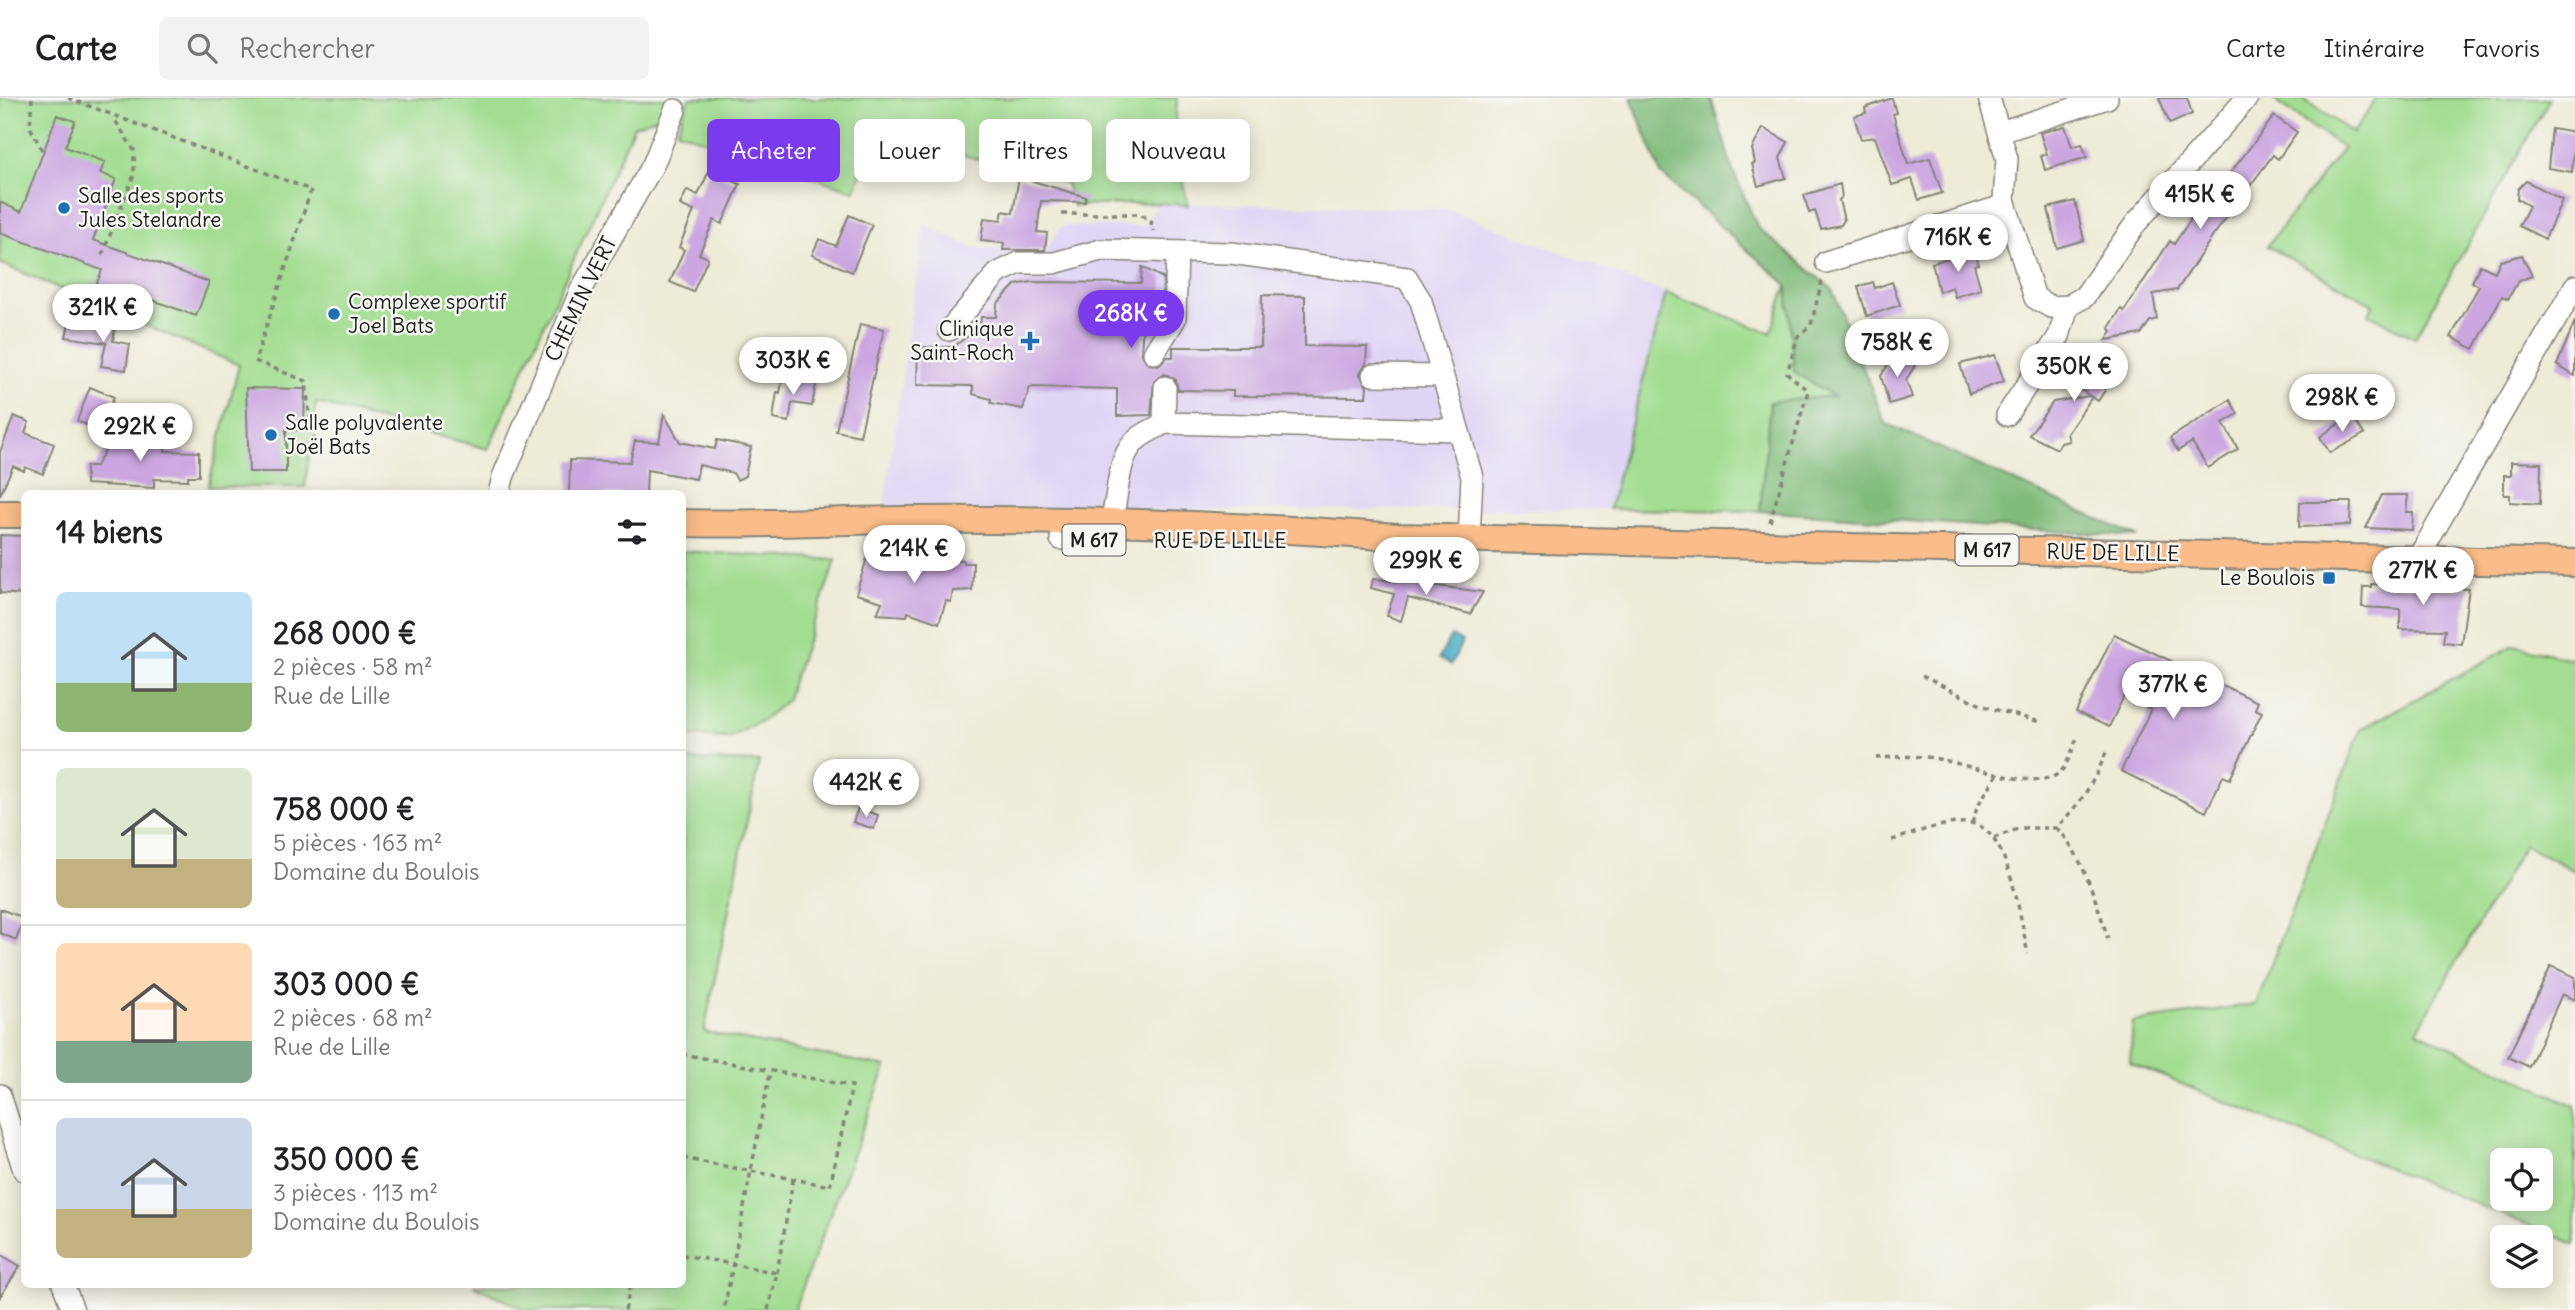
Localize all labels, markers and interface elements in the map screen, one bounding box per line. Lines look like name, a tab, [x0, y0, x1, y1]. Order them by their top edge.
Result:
search box	[159, 17, 649, 80]
text: Carte	[35, 27, 117, 69]
icon: search	[183, 29, 221, 67]
text: Rechercher	[239, 32, 375, 65]
text: Carte	[2226, 33, 2286, 63]
text: Itinéraire	[2324, 33, 2425, 63]
text: Favoris	[2463, 33, 2540, 63]
chip: Acheter	[707, 119, 840, 182]
chip: Louer	[854, 119, 965, 182]
chip: Filtres	[979, 119, 1092, 182]
chip: Nouveau	[1106, 119, 1250, 182]
pin: 415K €	[2143, 172, 2257, 231]
text: 415K €	[2165, 179, 2235, 208]
place label: Salle des sports Jules Stelandre	[78, 182, 224, 233]
marker: Salle des sports Jules Stelandre	[56, 200, 72, 216]
pin: 716K €	[1901, 214, 2015, 274]
text: 716K €	[1924, 222, 1992, 251]
street label: CHEMIN VERT	[539, 232, 623, 366]
pin: 321K €	[46, 285, 160, 344]
place label: Complexe sportif Joel Bats	[348, 288, 508, 339]
pin: 268K €	[1074, 290, 1188, 350]
text: 321K €	[68, 292, 138, 321]
text: 268K €	[1094, 298, 1168, 327]
marker: Complexe sportif Joel Bats	[326, 306, 342, 322]
place label: Clinique Saint-Roch	[910, 315, 1014, 366]
pin: 758K €	[1840, 320, 1954, 379]
text: 758K €	[1861, 327, 1933, 356]
marker: Clinique Saint-Roch	[1020, 331, 1040, 351]
pin: 303K €	[736, 338, 850, 397]
pin: 350K €	[2017, 344, 2131, 403]
text: 303K €	[755, 345, 831, 374]
text: 350K €	[2036, 351, 2112, 380]
pin: 298K €	[2285, 374, 2399, 434]
text: 298K €	[2305, 382, 2379, 411]
pin: 292K €	[83, 404, 197, 463]
place label: Salle polyvalente Joël Bats	[285, 409, 443, 460]
text: 292K €	[104, 411, 176, 440]
marker: Salle polyvalente Joël Bats	[263, 427, 279, 443]
text: 14 biens	[56, 513, 163, 551]
icon: filters	[613, 513, 651, 551]
road number: M 617	[1062, 524, 1126, 556]
pin: 214K €	[857, 526, 971, 585]
street label: RUE DE LILLE	[1153, 527, 1287, 554]
text: 214K €	[879, 533, 949, 562]
road number: M 617	[1955, 534, 2018, 565]
pin: 299K €	[1369, 538, 1483, 597]
street label: RUE DE LILLE	[2046, 538, 2180, 567]
text: 299K €	[1389, 545, 1463, 574]
pin: 277K €	[2366, 547, 2480, 607]
text: 277K €	[2388, 555, 2458, 584]
place label: Le Boulois	[2219, 564, 2315, 591]
marker: Le Boulois	[2321, 570, 2337, 586]
text: 268 000 €	[273, 614, 417, 652]
icon: home	[112, 620, 196, 704]
text: 2 pièces · 58 m²	[273, 652, 433, 681]
pin: 377K €	[2116, 662, 2230, 721]
text: 377K €	[2138, 669, 2208, 698]
text: Rue de Lille	[273, 681, 390, 710]
pin: 442K €	[809, 760, 923, 819]
text: 442K €	[829, 767, 903, 796]
text: 758 000 €	[273, 790, 415, 828]
icon: home	[112, 796, 196, 880]
text: 5 pièces · 163 m²	[273, 828, 442, 857]
text: Domaine du Boulois	[273, 857, 479, 886]
text: 303 000 €	[273, 965, 420, 1003]
icon: home	[112, 971, 196, 1055]
text: 2 pièces · 68 m²	[273, 1003, 433, 1032]
text: Rue de Lille	[273, 1032, 390, 1061]
text: 350 000 €	[273, 1140, 420, 1178]
icon: home	[112, 1146, 196, 1230]
map controls	[2490, 1148, 2553, 1288]
button: locate	[2490, 1148, 2553, 1211]
text: 3 pièces · 113 m²	[273, 1178, 438, 1207]
text: Domaine du Boulois	[273, 1207, 479, 1236]
button: layers	[2490, 1225, 2553, 1288]

